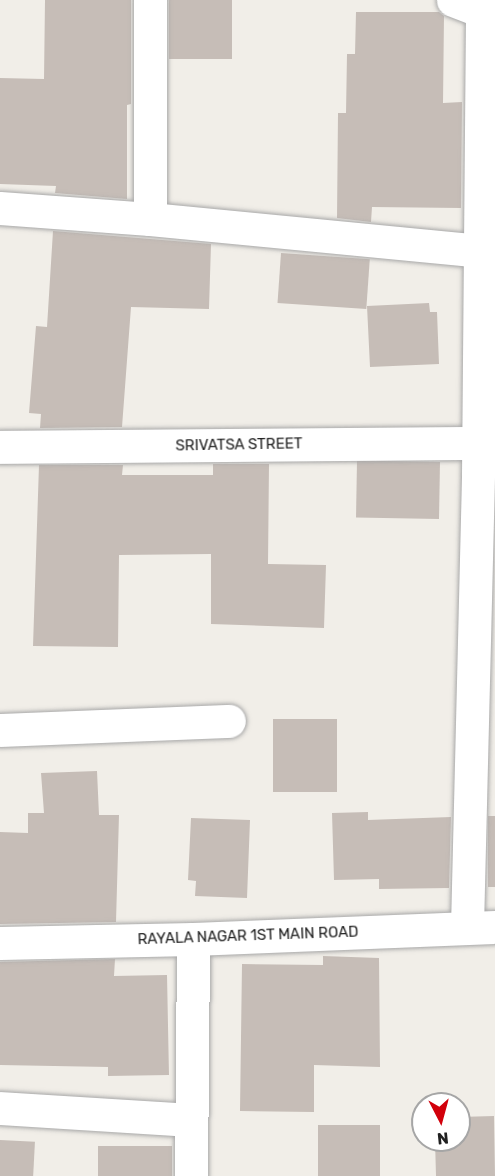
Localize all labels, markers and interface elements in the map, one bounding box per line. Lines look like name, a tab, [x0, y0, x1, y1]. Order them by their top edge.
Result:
street label: SRIVATSA STREET	[175, 435, 303, 455]
street label: RAYALA NAGAR 1ST MAIN ROAD	[137, 923, 359, 949]
north arrow	[411, 1092, 471, 1152]
text: N	[436, 1128, 449, 1148]

